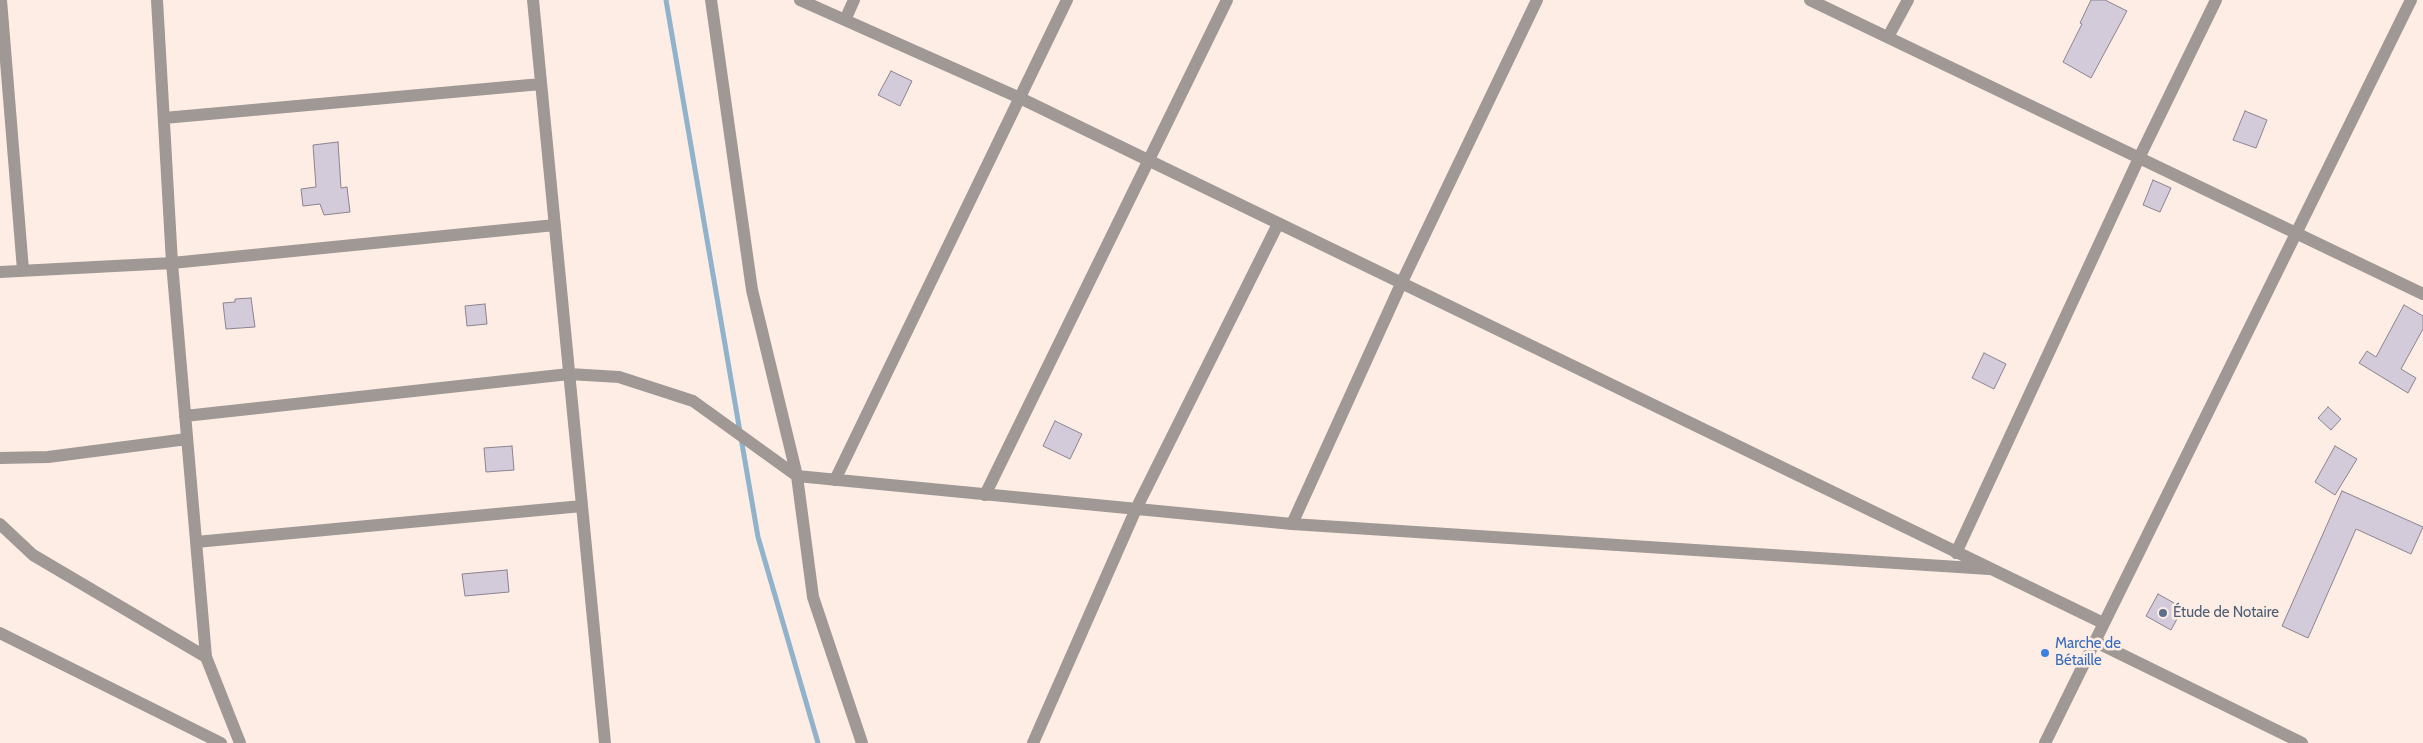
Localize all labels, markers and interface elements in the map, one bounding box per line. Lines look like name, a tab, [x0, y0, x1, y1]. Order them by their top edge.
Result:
place label: Étude de Notaire	[2173, 604, 2279, 622]
marker: Étude de Notaire	[2157, 607, 2169, 619]
place label: Marche de Bétaille	[2055, 635, 2121, 670]
marker: Marche de Bétaille	[2039, 647, 2051, 659]

